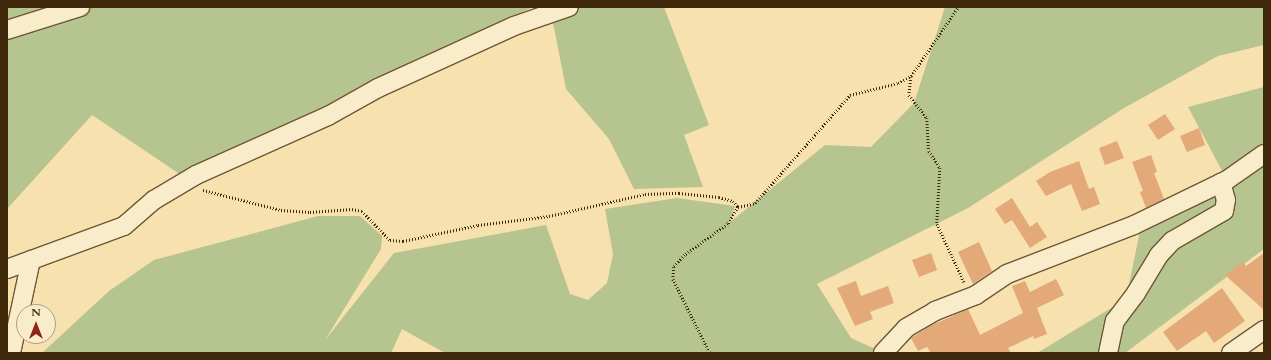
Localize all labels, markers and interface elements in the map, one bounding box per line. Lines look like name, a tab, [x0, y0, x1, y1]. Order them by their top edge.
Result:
north arrow	[16, 304, 56, 344]
text: N	[31, 305, 41, 320]

